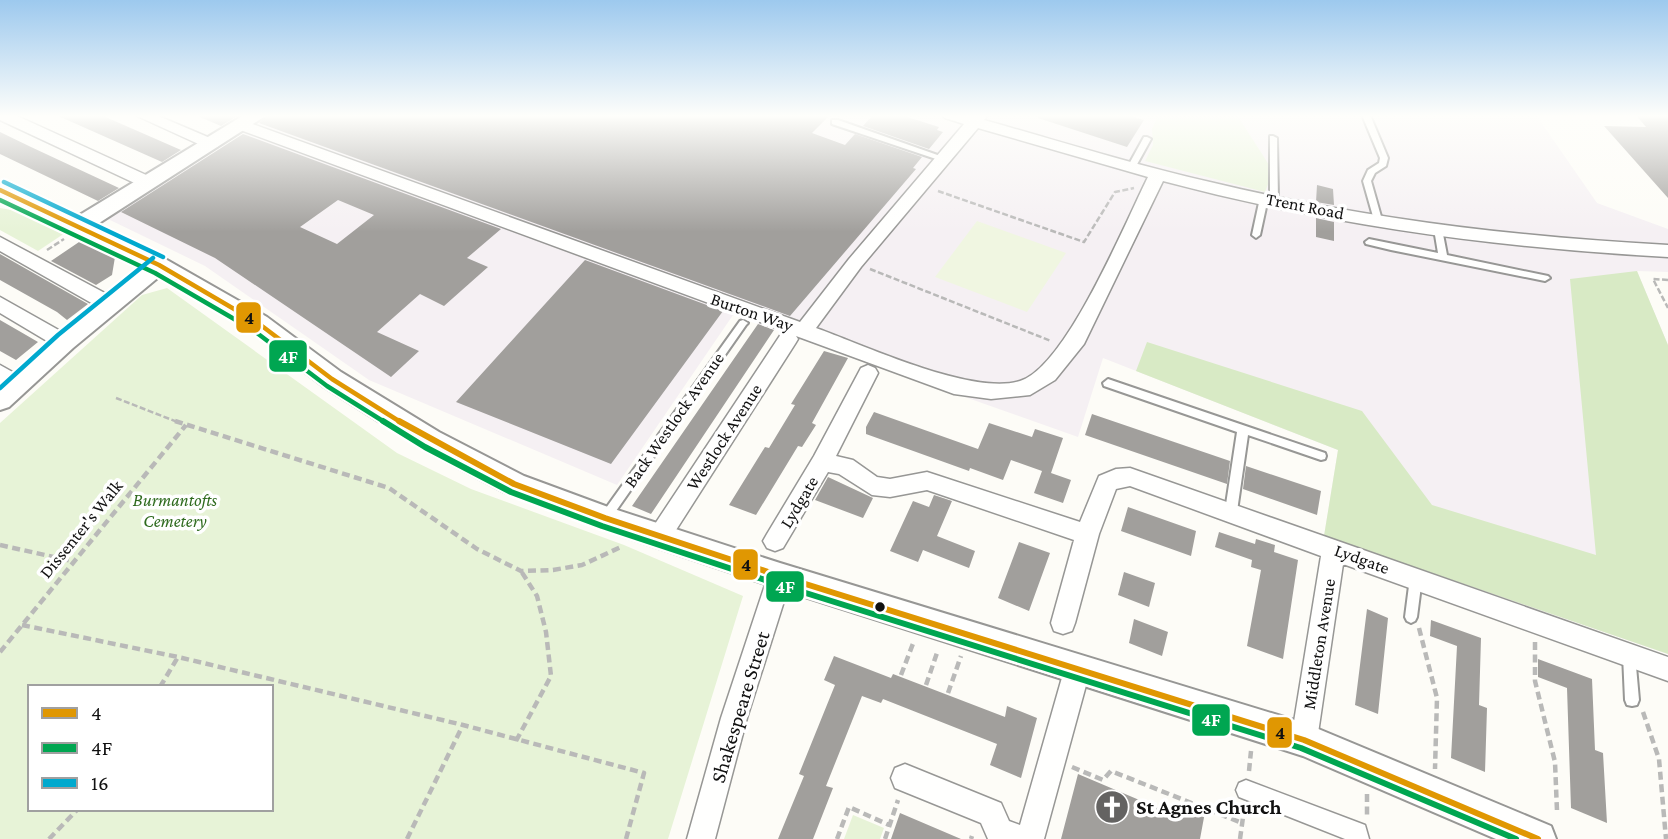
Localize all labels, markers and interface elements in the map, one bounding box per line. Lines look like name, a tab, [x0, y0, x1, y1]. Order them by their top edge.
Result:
street label: Trent Road	[1264, 189, 1346, 223]
street label: Burton Way	[708, 289, 797, 336]
line badge: 4	[235, 301, 262, 334]
text: 4	[244, 307, 254, 328]
line badge: 4F	[268, 339, 308, 373]
text: 4F	[278, 346, 298, 367]
street label: Back Westlock Avenue	[619, 348, 729, 492]
street label: Westlock Avenue	[682, 380, 766, 494]
street label: Lydgate	[776, 472, 822, 532]
street label: Dissenter's Walk	[35, 476, 127, 582]
park label: Burmantofts Cemetery	[133, 490, 218, 531]
street label: Lydgate	[1332, 540, 1392, 578]
line badge: 4	[732, 548, 759, 581]
text: 4	[741, 554, 751, 575]
line badge: 4F	[765, 570, 805, 603]
text: 4F	[775, 576, 795, 597]
street label: Middleton Avenue	[1299, 577, 1339, 711]
unlabelled marker	[873, 600, 887, 614]
street label: Shakespeare Street	[705, 627, 775, 786]
legend	[28, 685, 273, 811]
text: 4	[91, 701, 102, 725]
line badge: 4F	[1191, 703, 1231, 737]
text: 4F	[1201, 709, 1221, 730]
line badge: 4	[1266, 716, 1293, 749]
text: 4	[1275, 722, 1285, 743]
text: 4F	[91, 736, 113, 760]
text: 16	[91, 771, 109, 795]
church icon: St Agnes Church	[1093, 788, 1131, 826]
place label: St Agnes Church	[1136, 795, 1282, 819]

